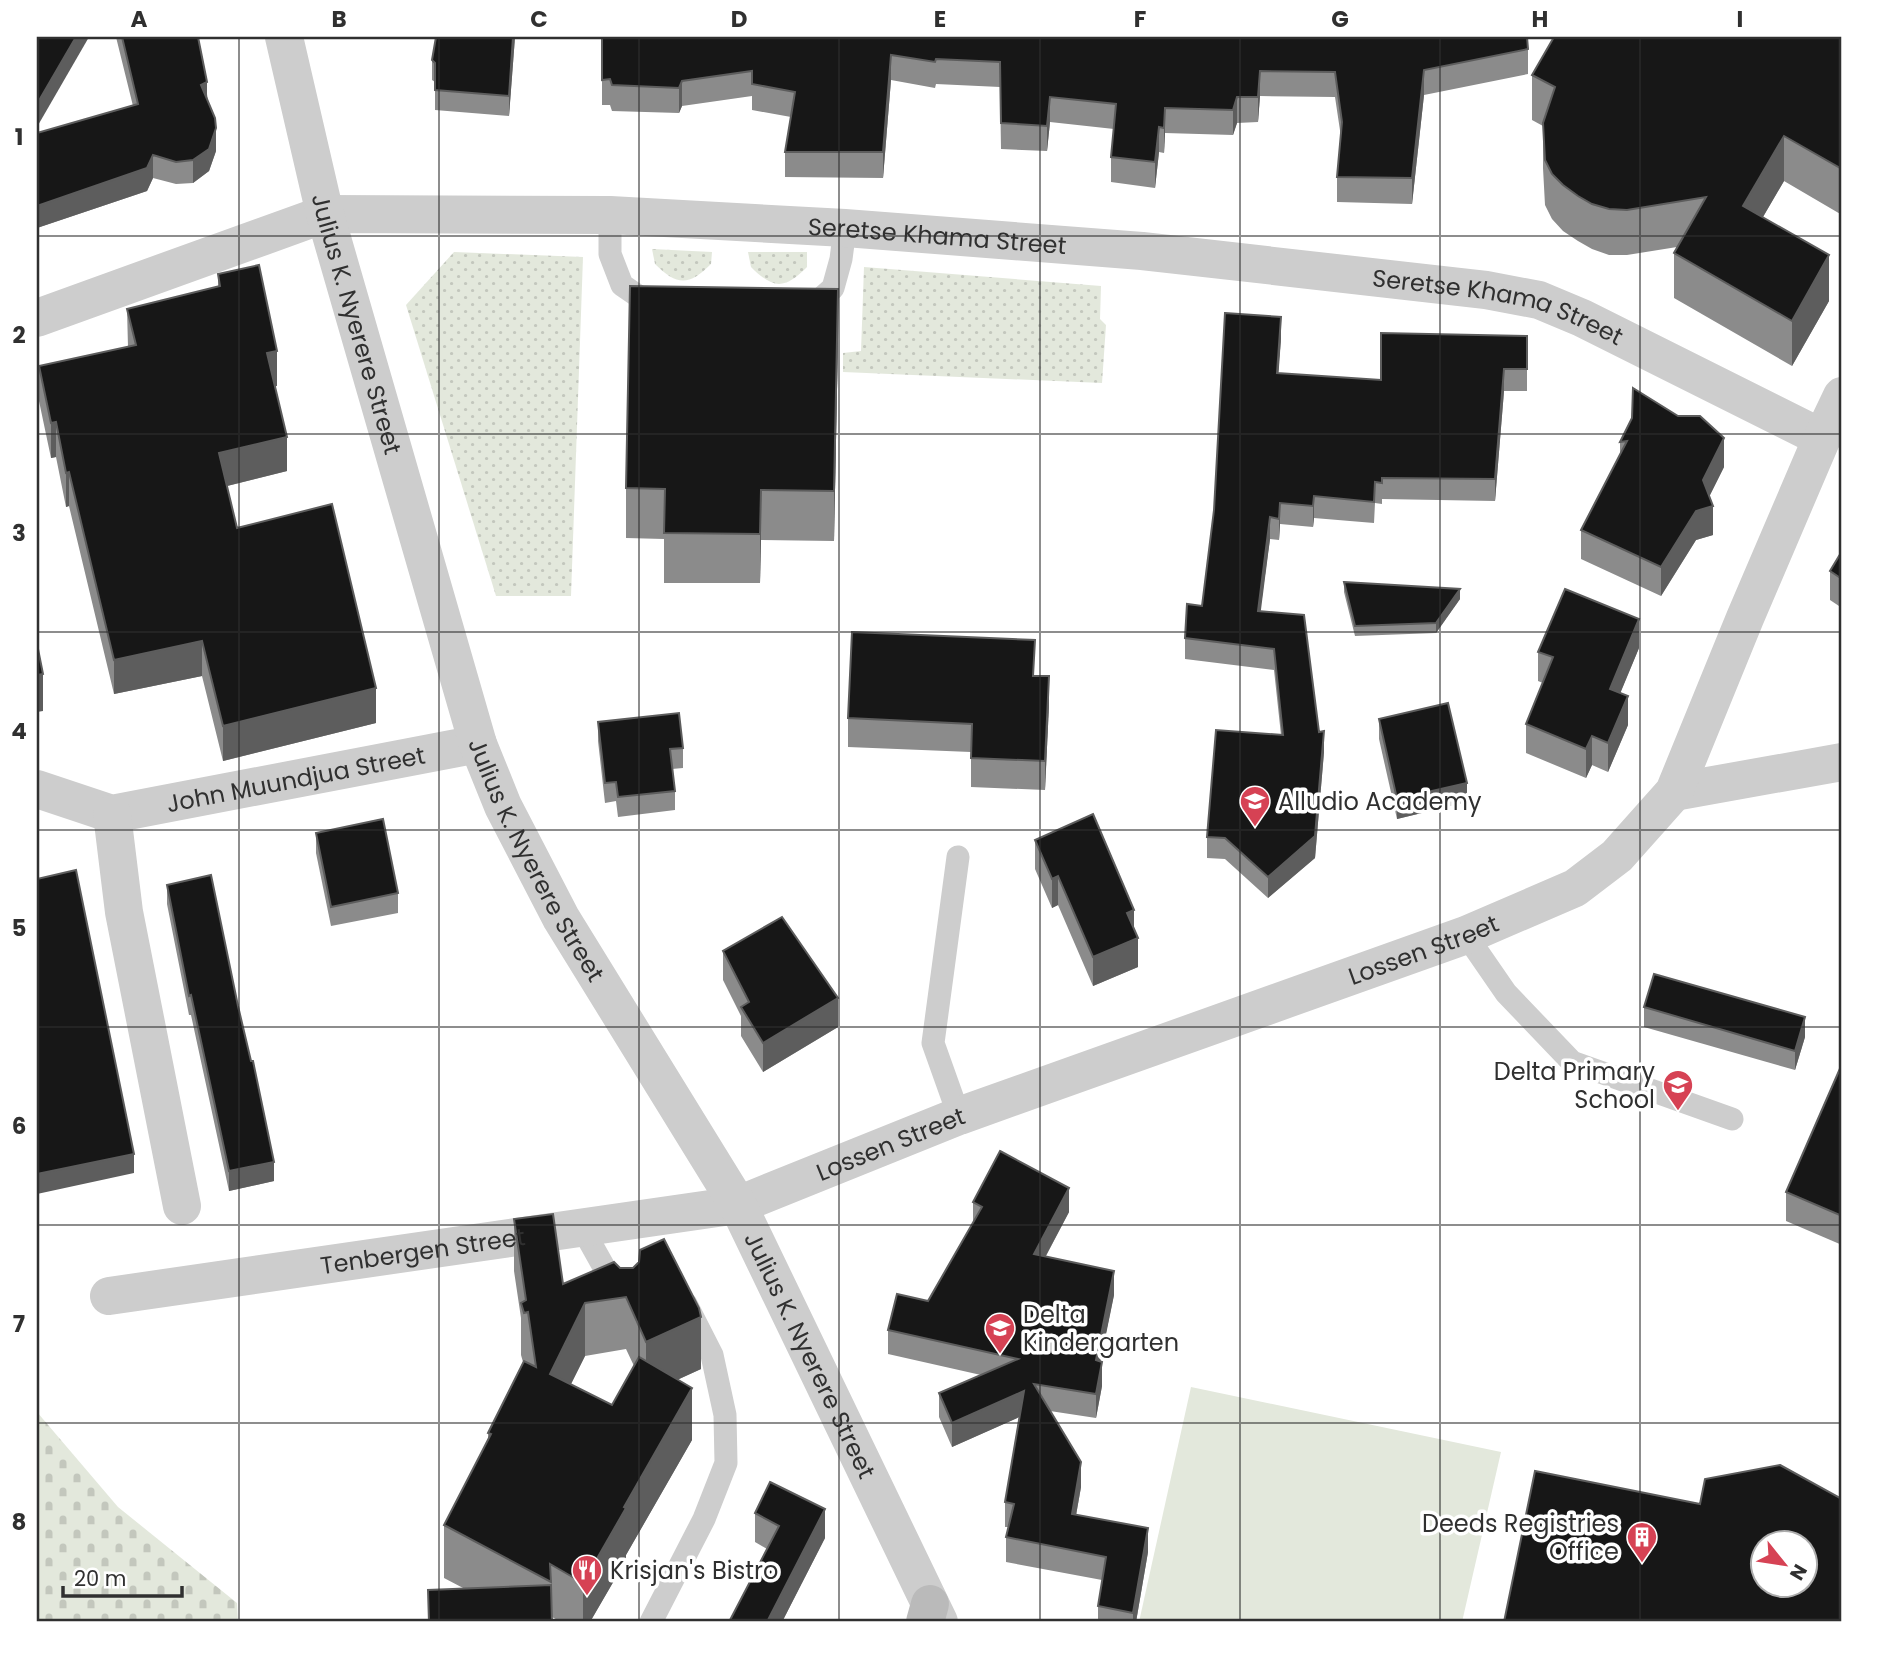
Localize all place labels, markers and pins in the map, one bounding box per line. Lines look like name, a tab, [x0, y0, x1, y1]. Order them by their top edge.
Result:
school or university icon: Alludio Academy	[1238, 784, 1272, 828]
place label: Alludio Academy	[1278, 785, 1482, 818]
place label: Delta Primary School	[1494, 1055, 1655, 1116]
school or university icon: Delta Primary School	[1661, 1068, 1695, 1112]
place label: Delta Kindergarten	[1023, 1298, 1179, 1359]
school or university icon: Delta Kindergarten	[983, 1311, 1017, 1355]
place label: Deeds Registries Office	[1422, 1507, 1619, 1568]
building icon: Deeds Registries Office	[1625, 1520, 1659, 1564]
restaurant icon: Krisjan's Bistro	[570, 1553, 604, 1597]
place label: Krisjan's Bistro	[610, 1554, 778, 1587]

